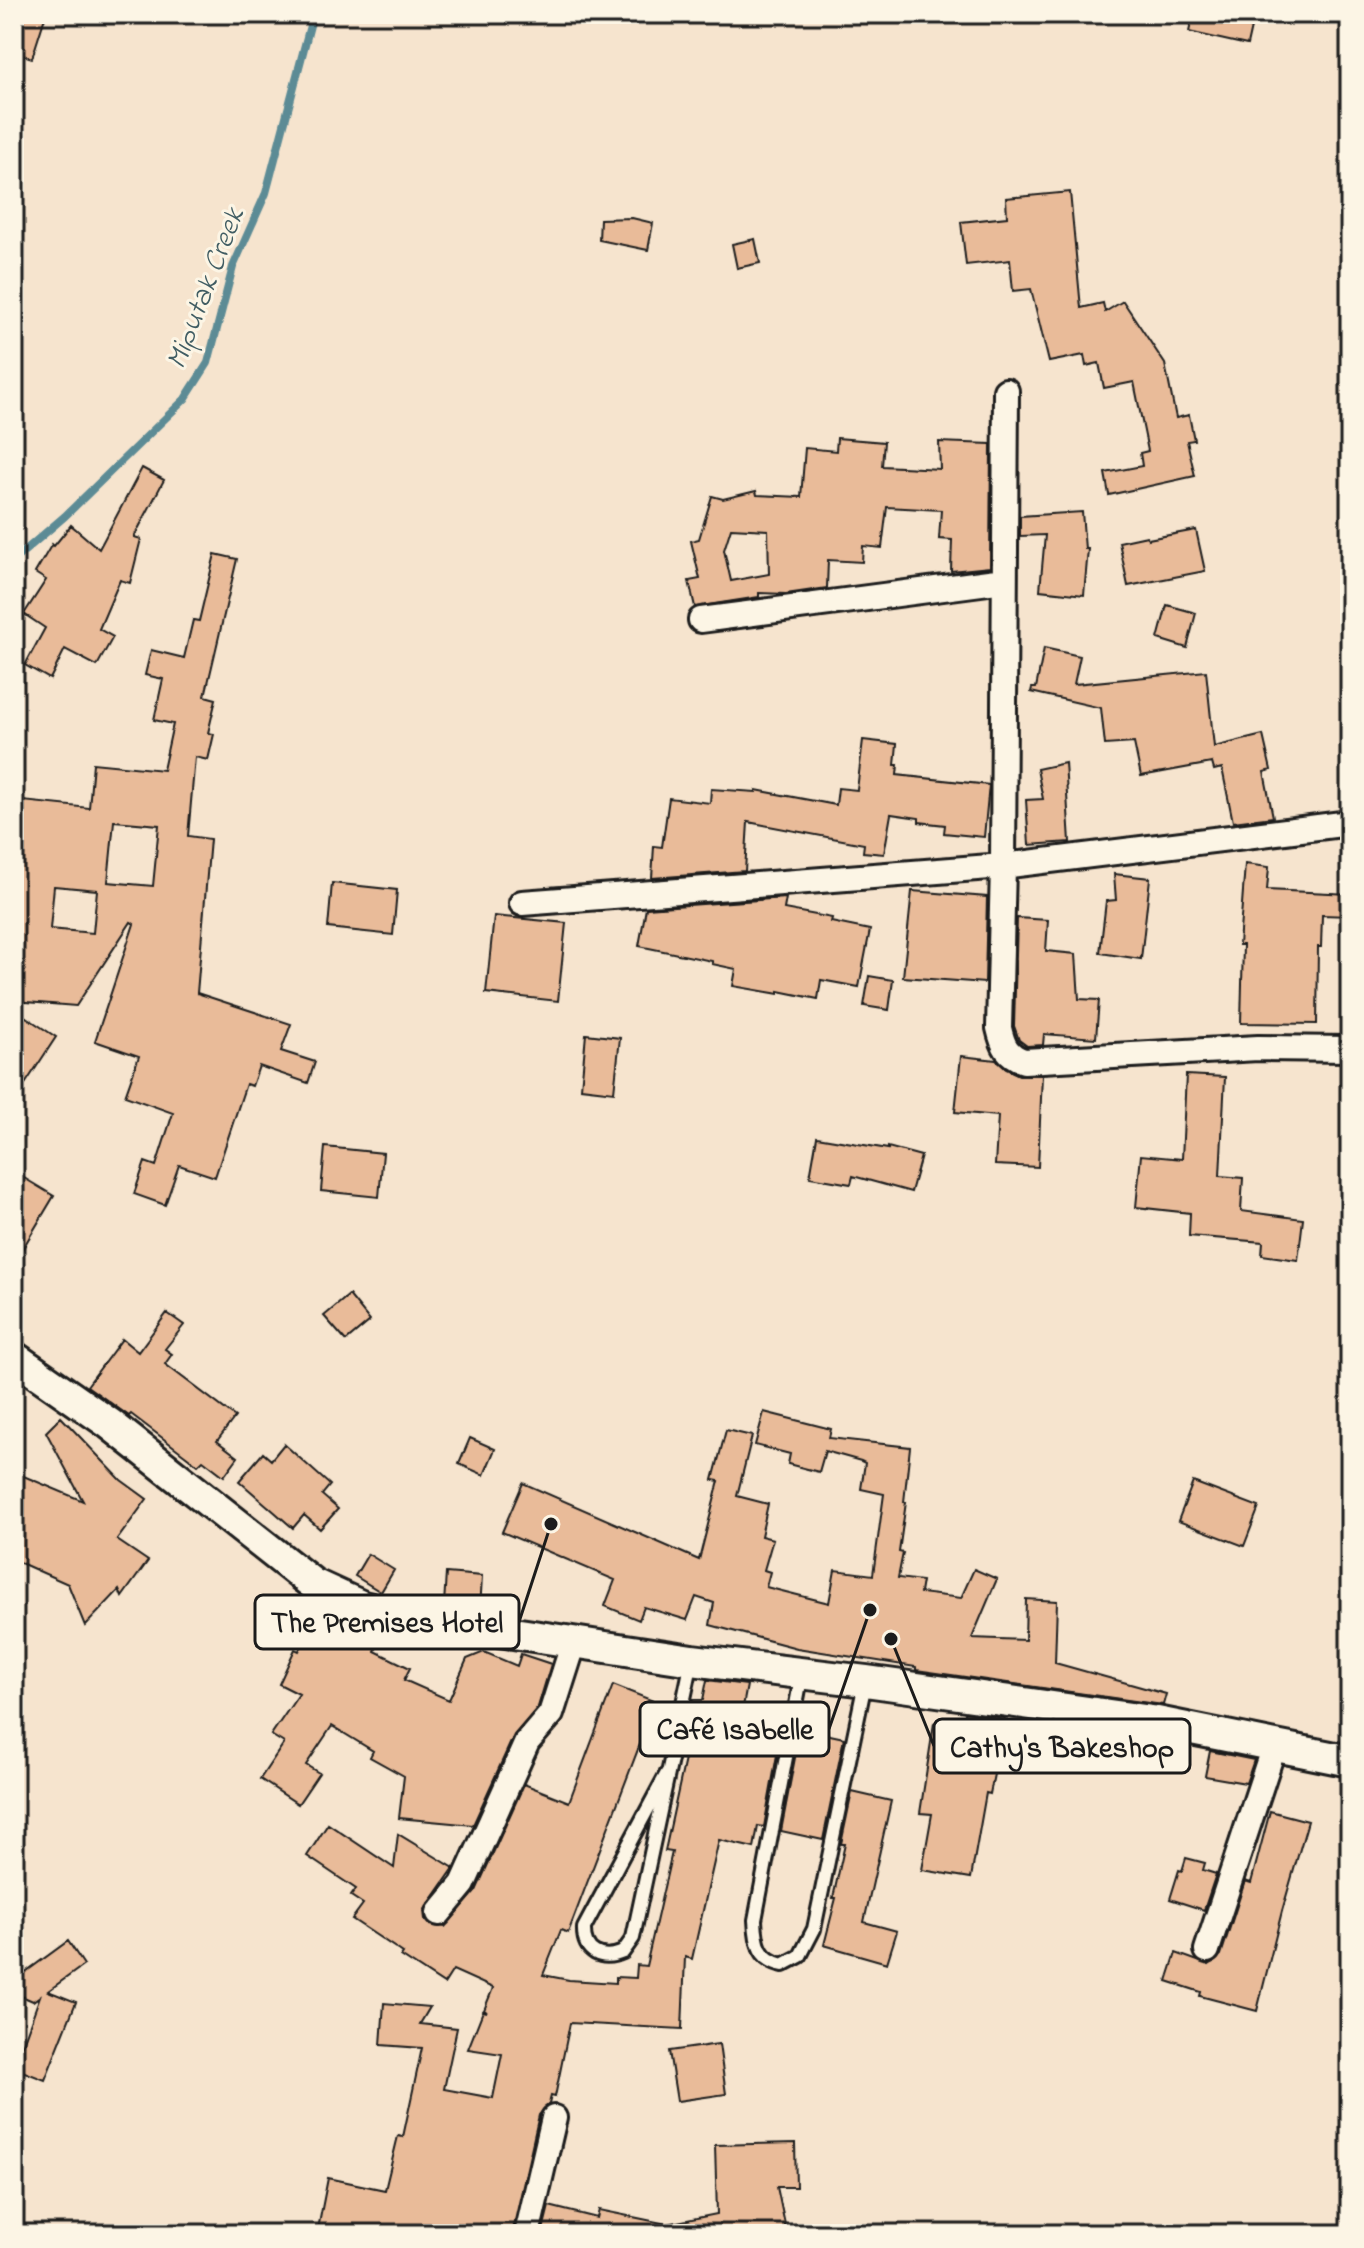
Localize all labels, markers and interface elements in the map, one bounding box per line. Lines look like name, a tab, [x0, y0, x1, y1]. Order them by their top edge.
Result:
water label: Miputak Creek	[156, 200, 258, 376]
callout: The Premises Hotel	[255, 1595, 519, 1649]
text: The Premises Hotel	[271, 1603, 503, 1647]
callout: Café Isabelle	[640, 1702, 829, 1756]
text: Café Isabelle	[656, 1710, 815, 1754]
callout: Cathy's Bakeshop	[934, 1719, 1190, 1773]
text: Cathy's Bakeshop	[950, 1728, 1174, 1772]

